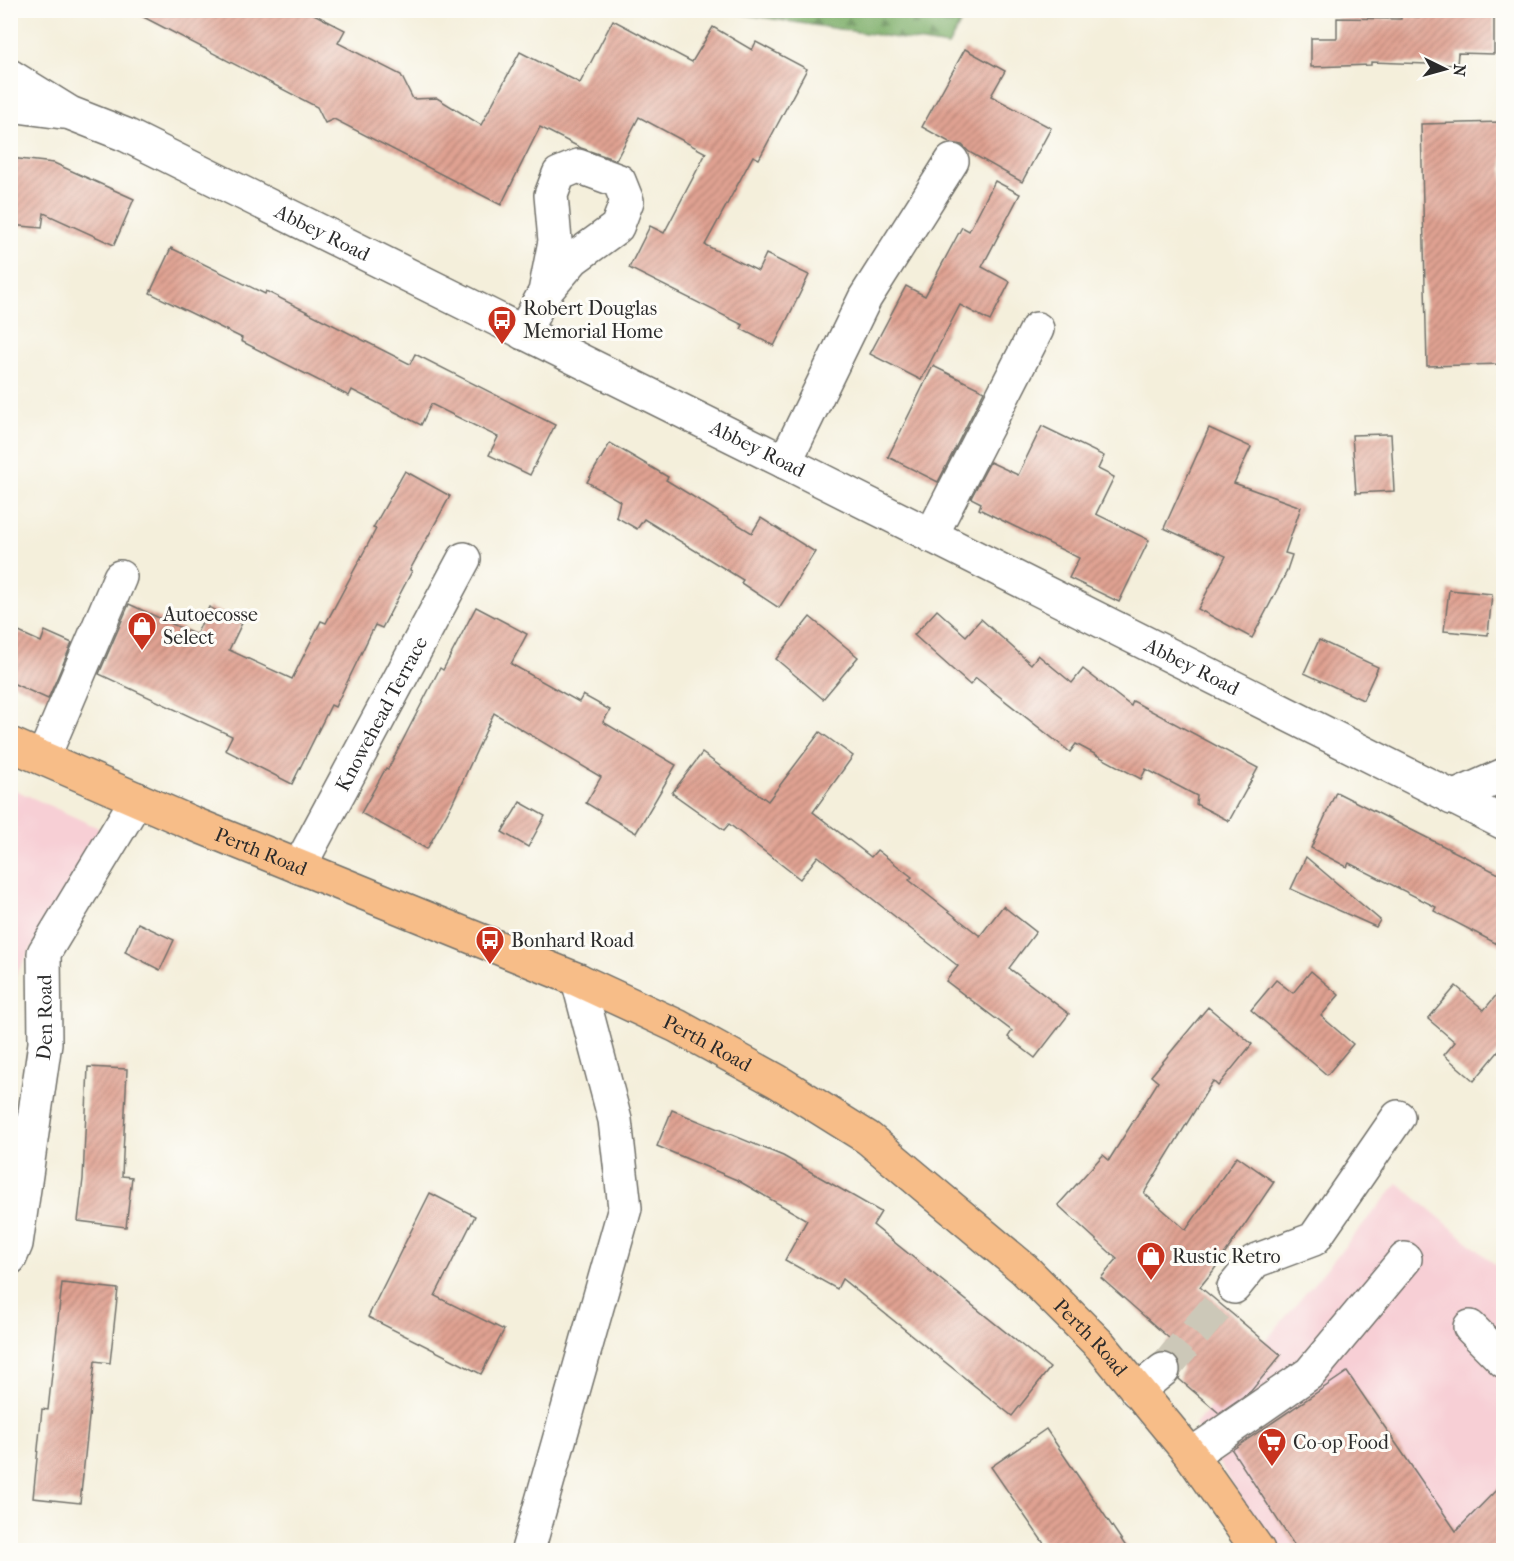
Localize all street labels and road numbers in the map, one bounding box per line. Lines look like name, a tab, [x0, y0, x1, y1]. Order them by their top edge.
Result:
street label: Abbey Road	[270, 199, 374, 267]
street label: Abbey Road	[705, 415, 810, 483]
street label: Knowehead Terrace	[331, 632, 432, 795]
street label: Abbey Road	[1140, 633, 1244, 701]
street label: Perth Road	[211, 823, 311, 881]
street label: Den Road	[32, 973, 57, 1062]
street label: Perth Road	[659, 1010, 756, 1077]
street label: Perth Road	[1049, 1294, 1133, 1382]

